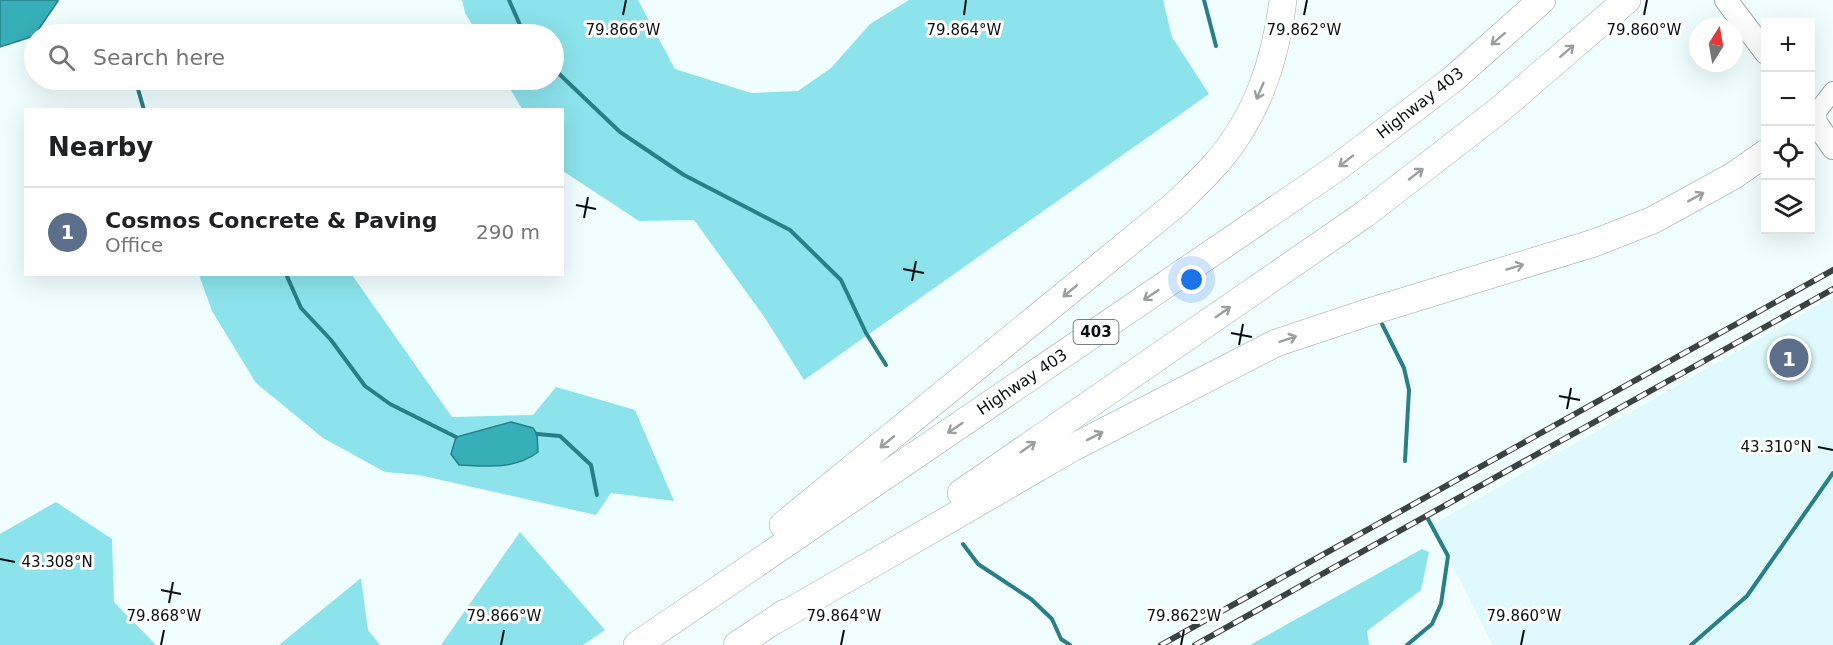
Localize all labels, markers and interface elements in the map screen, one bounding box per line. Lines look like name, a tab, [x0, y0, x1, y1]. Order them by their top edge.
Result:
north arrow	[1689, 18, 1743, 72]
map controls	[1761, 18, 1815, 234]
button: +	[1761, 18, 1815, 72]
text: 79.866°W	[586, 21, 661, 39]
text: 79.864°W	[927, 21, 1002, 39]
text: 79.862°W	[1267, 21, 1342, 39]
text: 79.860°W	[1607, 21, 1682, 39]
search box	[24, 24, 564, 90]
one-way arrow	[1491, 32, 1506, 46]
icon: search	[45, 41, 78, 74]
text: Search here	[93, 45, 225, 70]
one-way arrow	[1559, 45, 1575, 58]
street label: Highway 403	[1373, 63, 1467, 143]
button: −	[1761, 72, 1815, 126]
one-way arrow	[1254, 82, 1265, 100]
button: locate	[1761, 126, 1815, 180]
text: Nearby	[48, 132, 153, 162]
one-way arrow	[1339, 154, 1355, 167]
one-way arrow	[1408, 168, 1424, 181]
button: layers	[1761, 180, 1815, 234]
one-way arrow	[1687, 191, 1704, 203]
text: Cosmos Concrete & Paving	[105, 208, 438, 233]
text: 1	[61, 220, 74, 244]
text: 290 m	[476, 220, 540, 244]
text: Office	[105, 233, 163, 257]
one-way arrow	[1505, 261, 1524, 272]
your location	[1177, 265, 1206, 294]
one-way arrow	[1063, 284, 1078, 298]
one-way arrow	[1143, 289, 1159, 301]
one-way arrow	[1214, 306, 1231, 318]
road number: 403	[1074, 320, 1118, 344]
one-way arrow	[1279, 333, 1297, 344]
pin: 1	[1770, 336, 1808, 380]
street label: Highway 403	[973, 345, 1071, 419]
one-way arrow	[947, 422, 964, 434]
one-way arrow	[1086, 430, 1104, 441]
one-way arrow	[879, 435, 895, 448]
text: 43.310°N	[1740, 438, 1812, 456]
one-way arrow	[1019, 441, 1036, 453]
text: 43.308°N	[21, 553, 93, 571]
text: 79.868°W	[127, 607, 202, 625]
text: 79.866°W	[467, 607, 542, 625]
text: 79.864°W	[807, 607, 882, 625]
text: 79.862°W	[1147, 607, 1222, 625]
text: 79.860°W	[1487, 607, 1562, 625]

